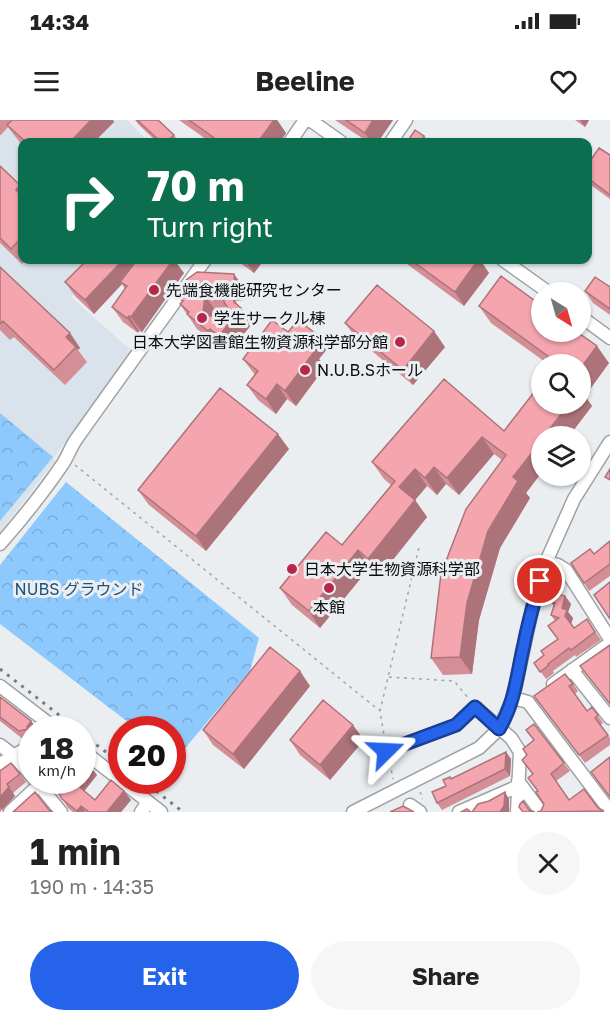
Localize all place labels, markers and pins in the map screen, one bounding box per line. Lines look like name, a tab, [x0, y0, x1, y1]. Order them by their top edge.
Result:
place label: 先端食機能研究センター	[166, 280, 342, 300]
marker: 先端食機能研究センター	[147, 283, 161, 297]
place label: 学生サークル棟	[214, 308, 326, 328]
marker: 学生サークル棟	[195, 311, 209, 325]
place label: 日本大学図書館生物資源科学部分館	[132, 332, 388, 352]
marker: 日本大学図書館生物資源科学部分館	[393, 335, 407, 349]
place label: N.U.B.Sホール	[317, 360, 423, 380]
marker: N.U.B.Sホール	[298, 363, 312, 377]
pin	[514, 555, 565, 606]
place label: 日本大学生物資源科学部	[304, 559, 480, 579]
marker: 日本大学生物資源科学部	[285, 562, 299, 576]
marker: 本館	[322, 581, 336, 595]
place label: 本館	[313, 597, 345, 617]

